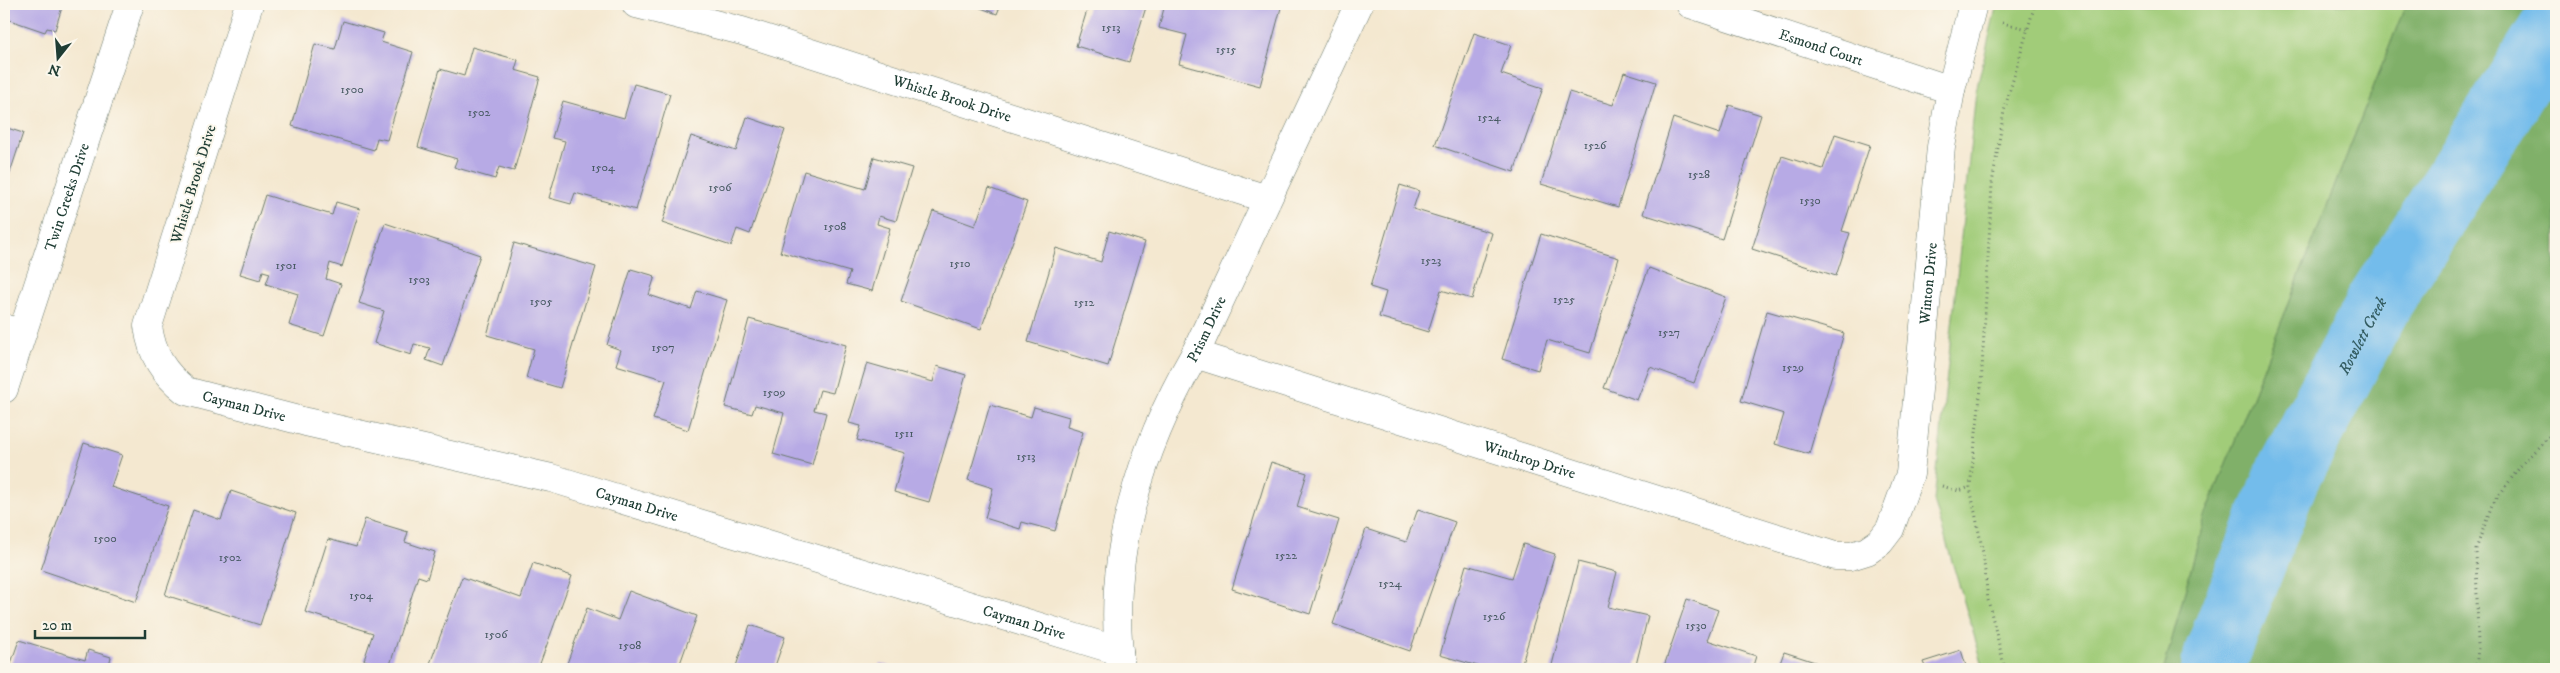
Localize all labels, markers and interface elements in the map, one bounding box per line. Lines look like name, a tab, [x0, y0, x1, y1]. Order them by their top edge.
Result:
house number: 1513	[1101, 20, 1121, 35]
street label: Esmond Court	[1776, 25, 1866, 70]
north arrow	[32, 32, 82, 82]
house number: 1515	[1216, 42, 1236, 57]
text: N	[46, 59, 63, 80]
street label: Whistle Brook Drive	[889, 71, 1014, 127]
house number: 1500	[340, 82, 364, 97]
house number: 1502	[468, 105, 490, 120]
house number: 1524	[1477, 110, 1502, 125]
street label: Whistle Brook Drive	[166, 122, 221, 247]
house number: 1526	[1584, 138, 1607, 153]
street label: Twin Creeks Drive	[41, 141, 94, 254]
house number: 1504	[591, 160, 616, 175]
house number: 1528	[1688, 167, 1710, 182]
house number: 1506	[709, 180, 732, 195]
house number: 1530	[1799, 193, 1821, 208]
house number: 1508	[824, 219, 846, 234]
street label: Winton Drive	[1915, 242, 1942, 326]
house number: 1523	[1421, 253, 1441, 268]
house number: 1510	[949, 256, 971, 271]
house number: 1501	[275, 258, 297, 273]
house number: 1503	[408, 272, 430, 287]
house number: 1525	[1553, 292, 1575, 307]
street label: Prism Drive	[1183, 293, 1231, 366]
water label: Rowlett Creek	[2333, 293, 2391, 379]
house number: 1505	[530, 294, 552, 309]
house number: 1512	[1074, 295, 1094, 310]
house number: 1527	[1658, 325, 1680, 340]
house number: 1507	[651, 340, 675, 355]
house number: 1529	[1782, 360, 1804, 375]
house number: 1509	[763, 385, 785, 400]
street label: Cayman Drive	[200, 387, 288, 426]
house number: 1511	[894, 426, 914, 441]
street label: Winthrop Drive	[1480, 436, 1578, 484]
house number: 1513	[1016, 449, 1036, 464]
street label: Cayman Drive	[593, 483, 680, 526]
house number: 1500	[93, 531, 117, 546]
house number: 1522	[1275, 548, 1297, 563]
house number: 1502	[219, 550, 241, 565]
house number: 1524	[1378, 576, 1403, 591]
house number: 1504	[349, 588, 374, 603]
street label: Cayman Drive	[980, 601, 1068, 644]
scale bar	[35, 608, 145, 640]
house number: 1526	[1483, 609, 1506, 624]
text: 20 m	[42, 616, 72, 635]
house number: 1530	[1685, 618, 1707, 633]
house number: 1506	[485, 627, 508, 642]
house number: 1508	[619, 638, 641, 653]

